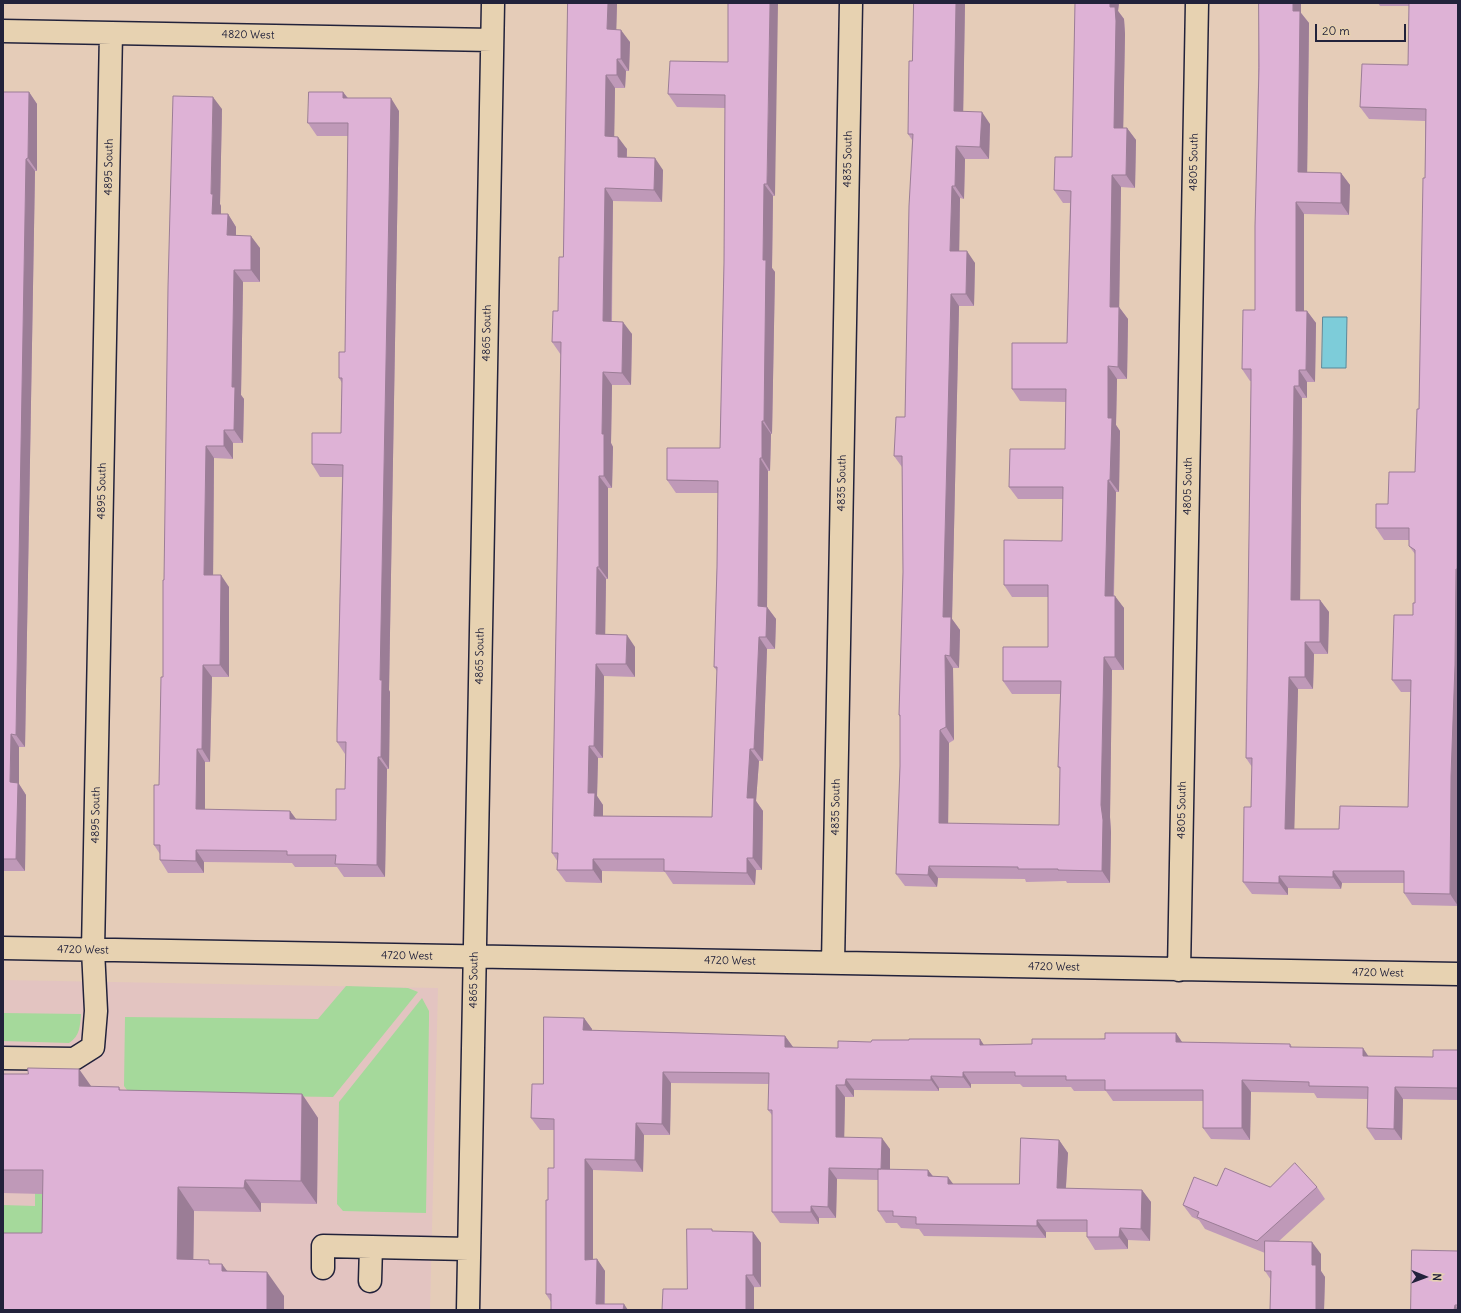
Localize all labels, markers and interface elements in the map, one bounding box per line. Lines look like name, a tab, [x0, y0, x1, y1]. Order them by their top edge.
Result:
scale bar	[1317, 16, 1408, 42]
text: 20 m	[1322, 23, 1350, 38]
street label: 4820 West	[221, 28, 275, 42]
street label: 4835 South	[841, 131, 855, 187]
street label: 4805 South	[1187, 133, 1201, 191]
street label: 4895 South	[102, 139, 116, 195]
street label: 4865 South	[480, 305, 494, 361]
street label: 4835 South	[835, 455, 849, 511]
street label: 4805 South	[1181, 457, 1195, 515]
street label: 4895 South	[95, 463, 109, 519]
street label: 4865 South	[473, 628, 487, 684]
street label: 4835 South	[829, 779, 843, 835]
street label: 4805 South	[1175, 781, 1189, 839]
street label: 4895 South	[89, 787, 103, 843]
street label: 4720 West	[57, 943, 109, 957]
street label: 4720 West	[381, 949, 433, 963]
street label: 4865 South	[467, 952, 481, 1008]
street label: 4720 West	[704, 954, 756, 968]
street label: 4720 West	[1028, 960, 1080, 974]
street label: 4720 West	[1352, 966, 1404, 980]
north arrow	[1405, 1257, 1445, 1297]
text: N	[1430, 1273, 1444, 1281]

